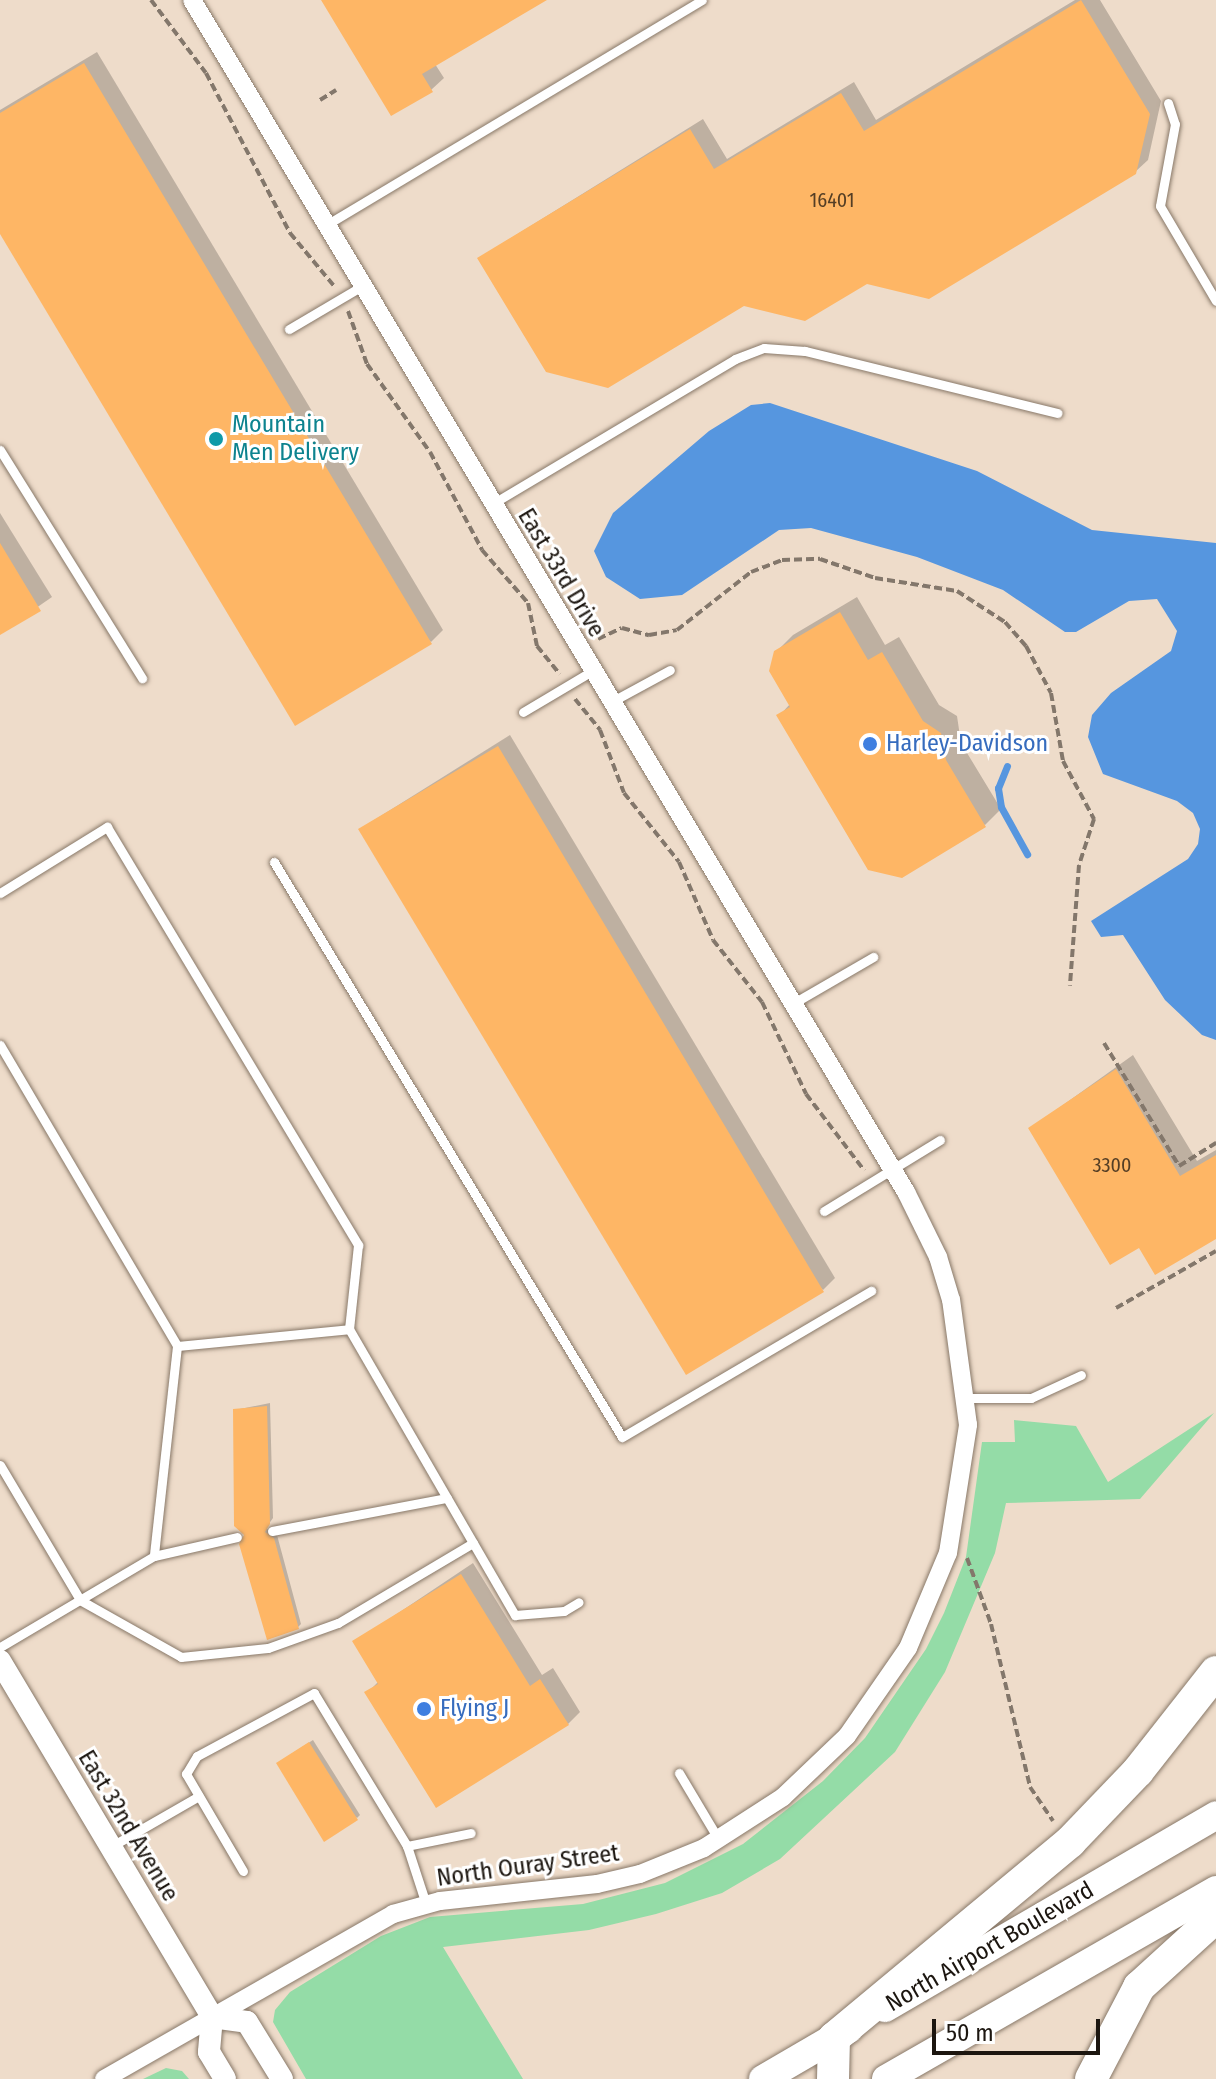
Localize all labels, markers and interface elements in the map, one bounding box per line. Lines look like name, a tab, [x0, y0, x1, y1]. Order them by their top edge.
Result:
house number: 16401	[809, 188, 855, 212]
place label: Mountain Men Delivery	[232, 411, 359, 467]
marker: Mountain Men Delivery	[207, 430, 225, 448]
street label: East 33rd Drive	[511, 503, 611, 643]
place label: Harley-Davidson	[886, 730, 1048, 758]
marker: Harley-Davidson	[861, 735, 879, 753]
house number: 3300	[1093, 1153, 1131, 1177]
place label: Flying J	[440, 1695, 509, 1723]
marker: Flying J	[415, 1700, 433, 1718]
street label: East 32nd Avenue	[72, 1745, 184, 1907]
street label: North Ouray Street	[435, 1839, 621, 1893]
street label: North Airport Boulevard	[881, 1876, 1099, 2018]
scale bar	[936, 2003, 1104, 2053]
text: 50 m	[946, 2019, 994, 2047]

